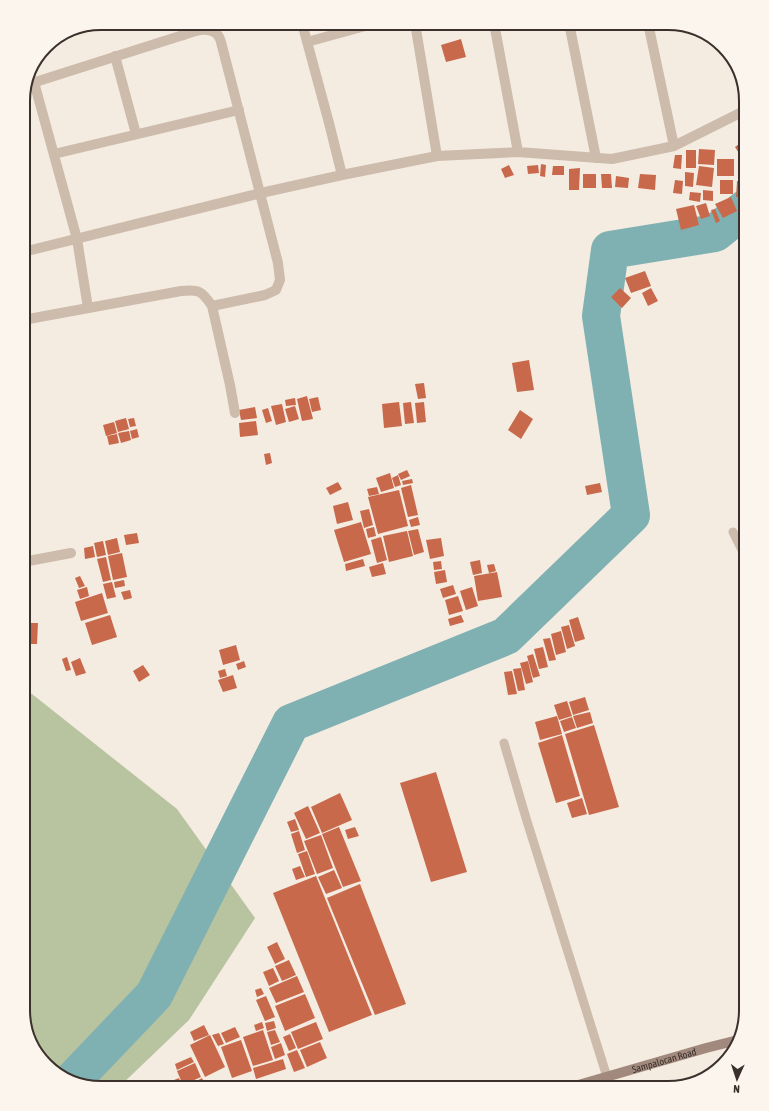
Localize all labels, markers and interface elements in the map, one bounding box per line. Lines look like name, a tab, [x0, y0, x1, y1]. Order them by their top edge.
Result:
street label: Sampalocan Road	[631, 1046, 698, 1075]
north arrow	[717, 1059, 757, 1099]
text: N	[733, 1083, 740, 1095]

